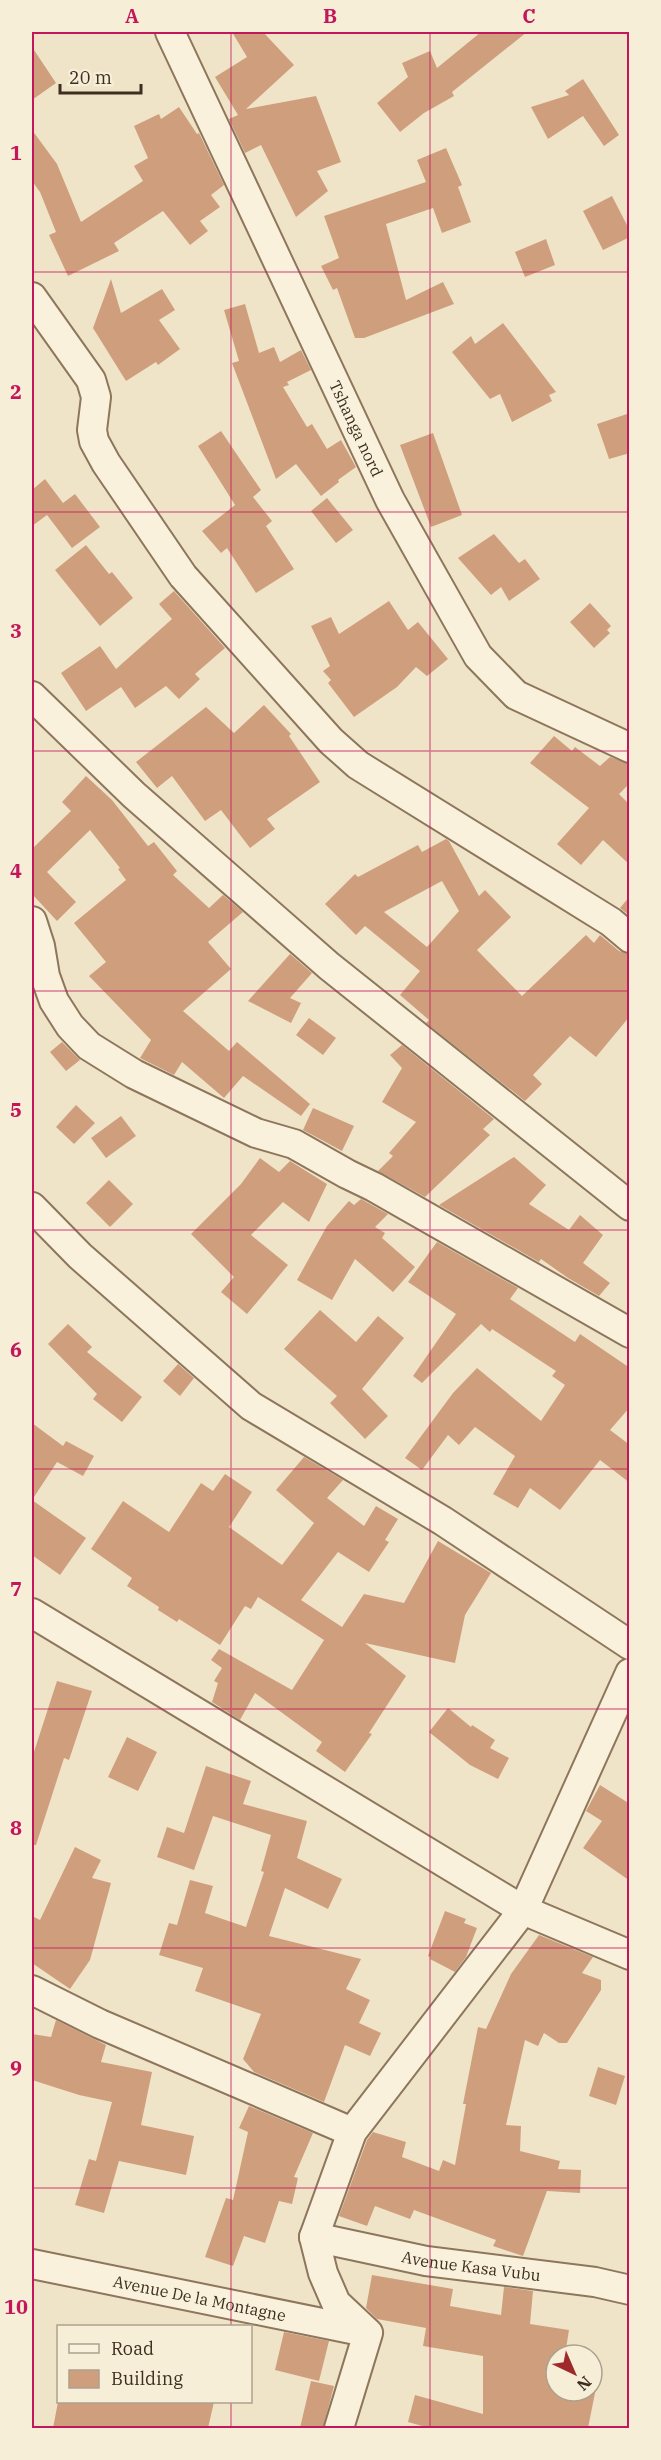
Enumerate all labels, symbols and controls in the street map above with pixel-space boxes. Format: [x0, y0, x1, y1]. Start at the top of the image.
text: A [125, 2, 139, 29]
text: B [323, 2, 337, 29]
text: C [522, 2, 536, 29]
scale bar [60, 57, 141, 95]
text: 20 m [69, 66, 112, 89]
text: 1 [10, 139, 22, 166]
street label: Tshanga nord [325, 377, 388, 480]
text: 2 [10, 378, 22, 405]
text: 3 [10, 617, 22, 644]
text: 4 [10, 857, 22, 884]
text: 5 [10, 1096, 22, 1123]
text: 6 [10, 1336, 22, 1363]
text: 7 [10, 1575, 22, 1602]
text: 8 [10, 1814, 22, 1841]
text: 9 [10, 2054, 22, 2081]
street label: Avenue Kasa Vubu [400, 2246, 542, 2285]
street label: Avenue De la Montagne [111, 2271, 288, 2325]
text: 10 [4, 2293, 28, 2320]
legend [57, 2325, 252, 2403]
text: Road [111, 2337, 154, 2360]
north arrow [544, 2343, 604, 2403]
text: Building [111, 2367, 183, 2390]
text: N [573, 2372, 596, 2395]

